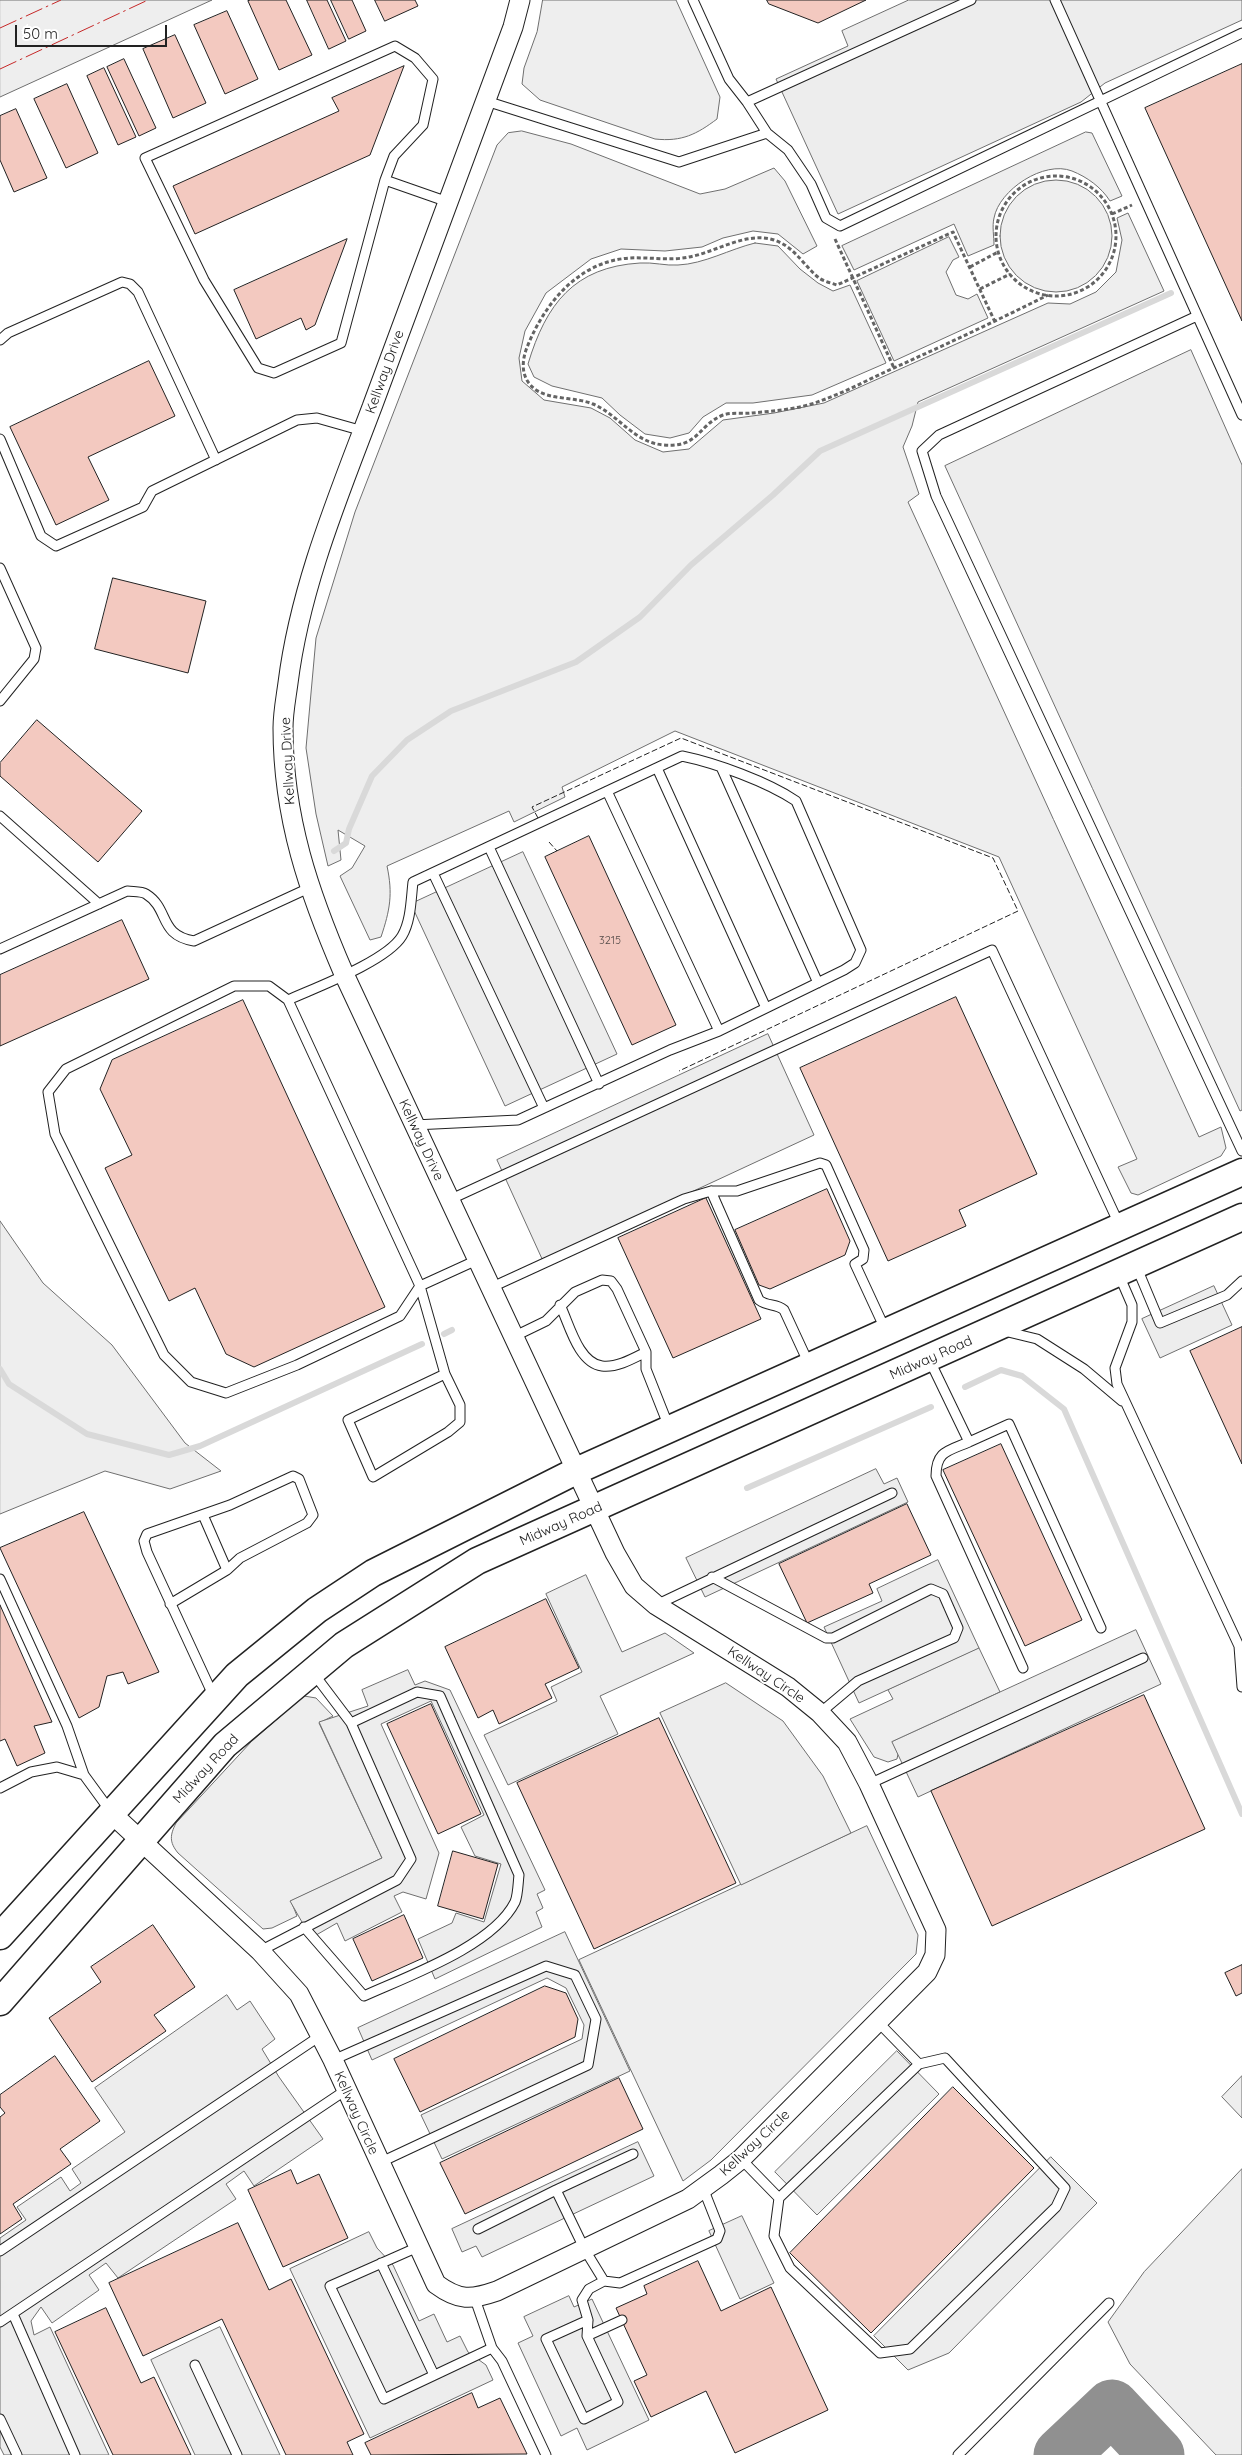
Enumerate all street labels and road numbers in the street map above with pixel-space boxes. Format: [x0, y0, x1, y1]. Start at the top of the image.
street label: Kellway Drive [362, 328, 408, 416]
street label: Kellway Drive [277, 717, 299, 805]
street label: Kellway Drive [395, 1097, 447, 1183]
street label: Midway Road [887, 1332, 975, 1384]
street label: Midway Road [517, 1498, 605, 1550]
street label: Kellway Circle [724, 1643, 808, 1707]
street label: Midway Road [170, 1731, 242, 1807]
street label: Kellway Circle [330, 2069, 382, 2157]
street label: Kellway Circle [717, 2106, 793, 2180]

